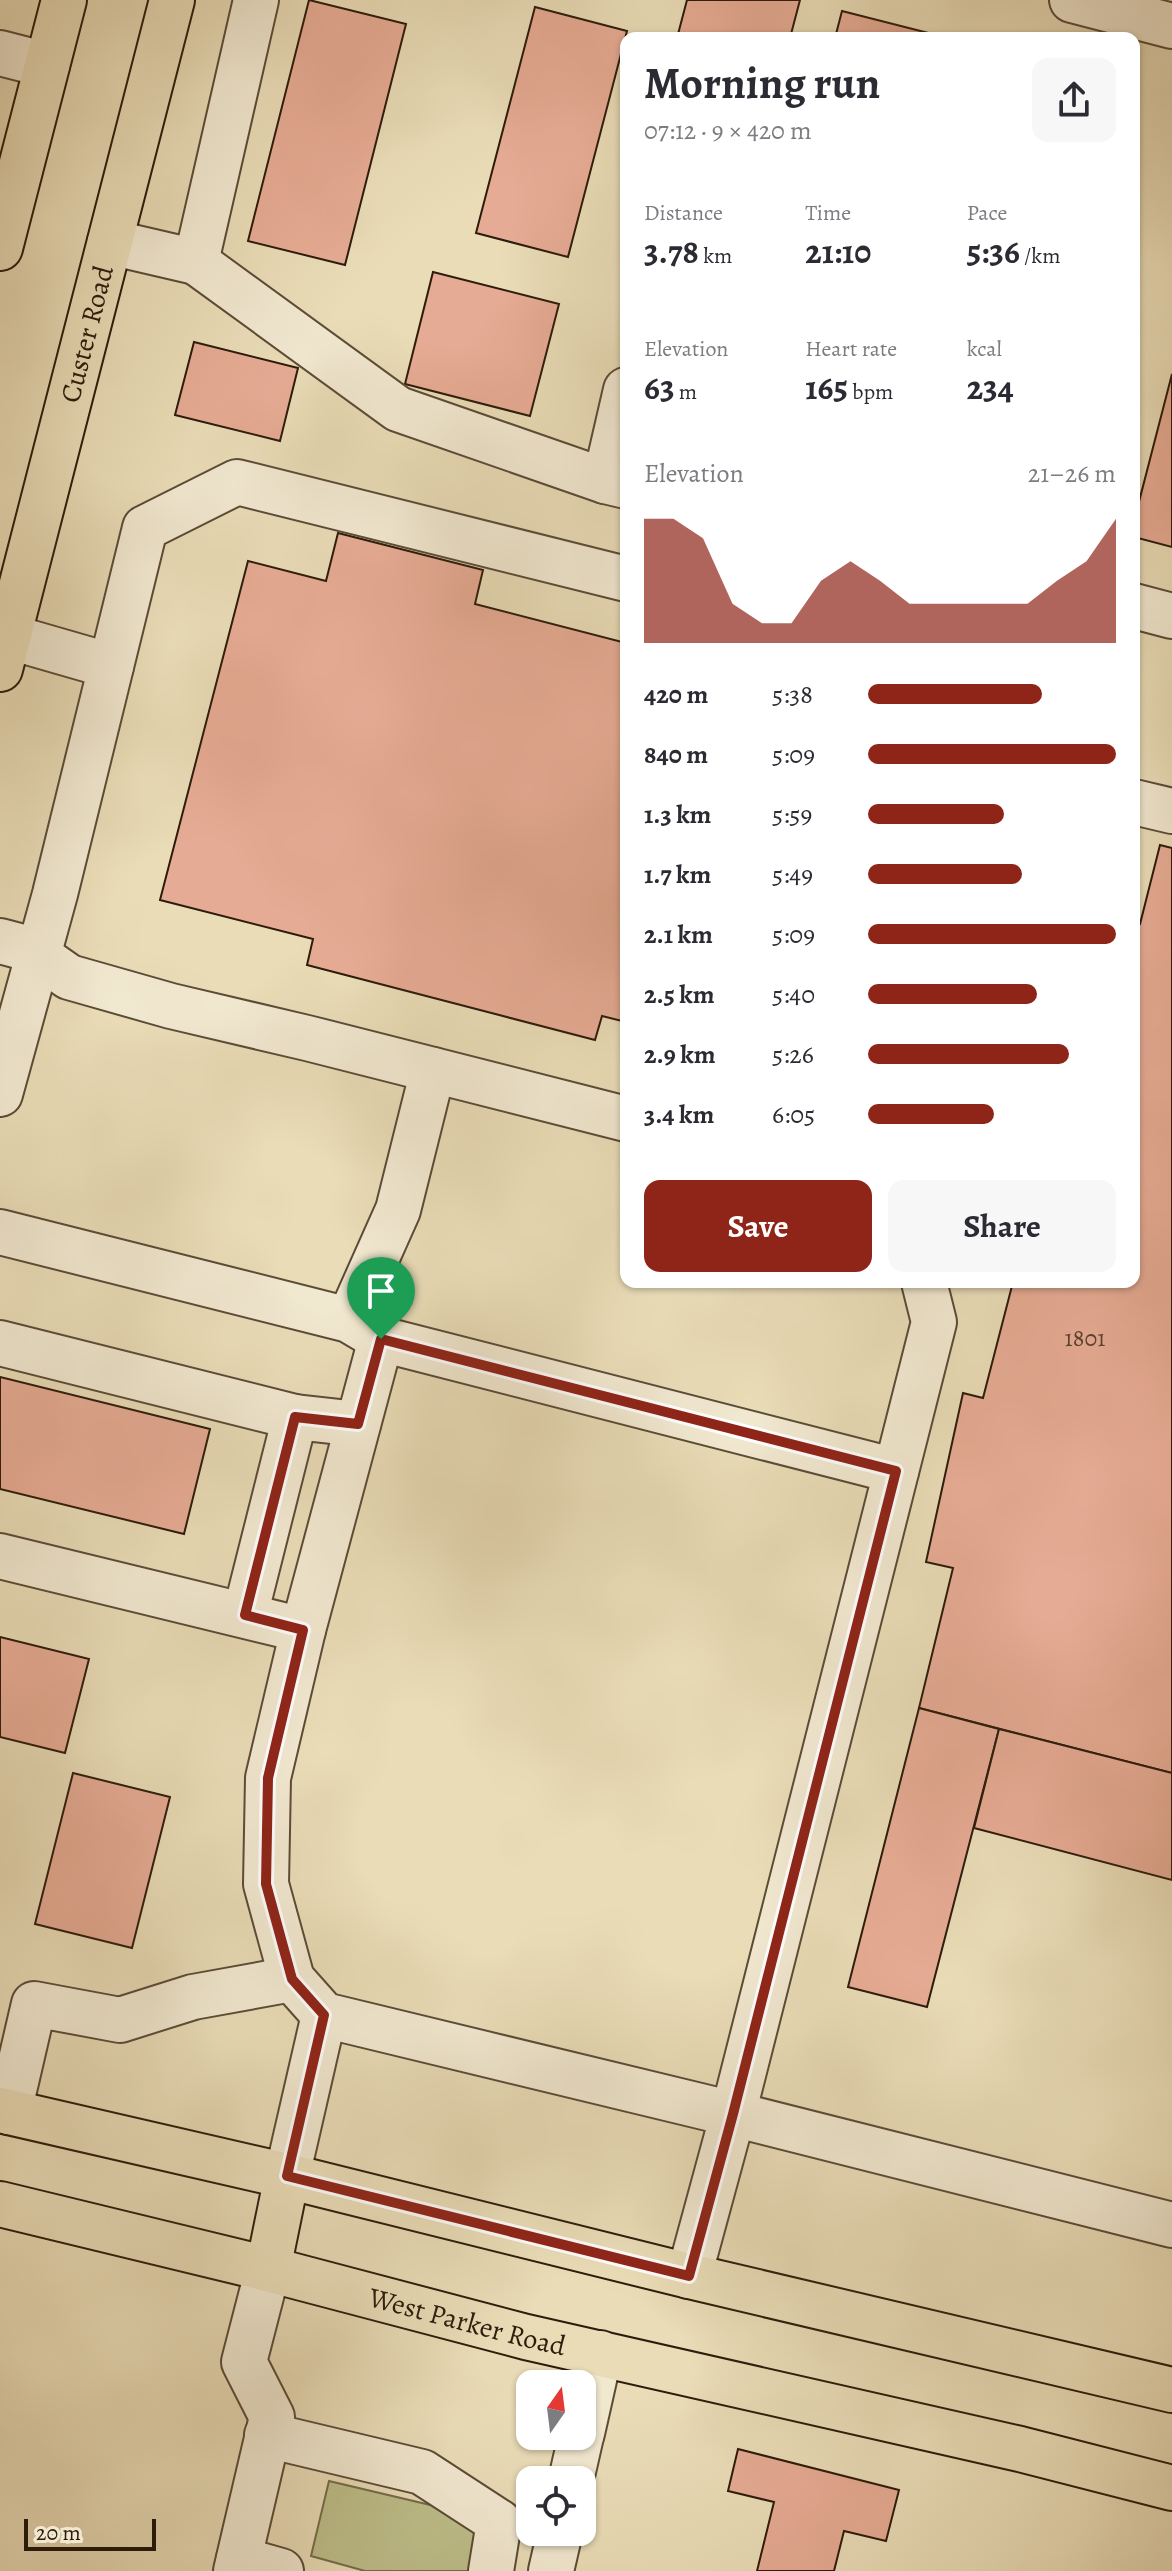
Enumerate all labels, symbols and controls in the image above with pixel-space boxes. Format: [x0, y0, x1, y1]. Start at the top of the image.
text: Morning run [644, 53, 880, 113]
button: share [1032, 58, 1116, 142]
text: 07:12 · 9 × 420 m [644, 113, 812, 148]
text: Distance [644, 198, 723, 228]
text: Time [805, 198, 851, 228]
text: Pace [967, 198, 1007, 228]
text: 3.78 [644, 228, 699, 275]
text: 21:10 [805, 228, 871, 275]
text: 5:36 [967, 228, 1020, 275]
text: km [699, 241, 732, 271]
text: /km [1020, 241, 1061, 271]
street label: Custer Road [51, 261, 123, 407]
text: Elevation [644, 334, 728, 364]
text: Heart rate [805, 334, 897, 364]
text: kcal [967, 334, 1002, 364]
text: 63 [644, 364, 675, 411]
text: 165 [805, 364, 848, 411]
text: 234 [967, 364, 1014, 411]
text: m [675, 377, 697, 407]
text: bpm [848, 377, 893, 407]
text: Elevation [644, 456, 744, 491]
text: 21–26 m [1028, 456, 1116, 491]
text: 420 m [644, 677, 708, 712]
text: 5:38 [772, 677, 813, 712]
text: 840 m [644, 737, 708, 772]
text: 5:09 [772, 737, 815, 772]
text: 1.3 km [644, 797, 711, 832]
text: 5:59 [772, 797, 812, 832]
text: 1.7 km [644, 857, 711, 892]
text: 5:49 [772, 857, 813, 892]
text: 2.1 km [644, 917, 713, 952]
text: 5:09 [772, 917, 815, 952]
text: 2.5 km [644, 977, 715, 1012]
text: 5:40 [772, 977, 815, 1012]
text: 2.9 km [644, 1037, 716, 1072]
text: 5:26 [772, 1037, 814, 1072]
text: 3.4 km [644, 1097, 714, 1132]
text: 6:05 [772, 1097, 815, 1132]
button: Save [644, 1180, 872, 1272]
button: Share [888, 1180, 1116, 1272]
pin [347, 1257, 415, 1339]
icon: arrive [359, 1269, 403, 1313]
house number: 1801 [1065, 1322, 1105, 1354]
street label: West Parker Road [364, 2278, 570, 2366]
north arrow [516, 2370, 596, 2450]
map controls [516, 2370, 596, 2546]
button: locate [516, 2466, 596, 2546]
scale bar [24, 2515, 156, 2551]
text: 20 m [36, 2518, 81, 2548]

